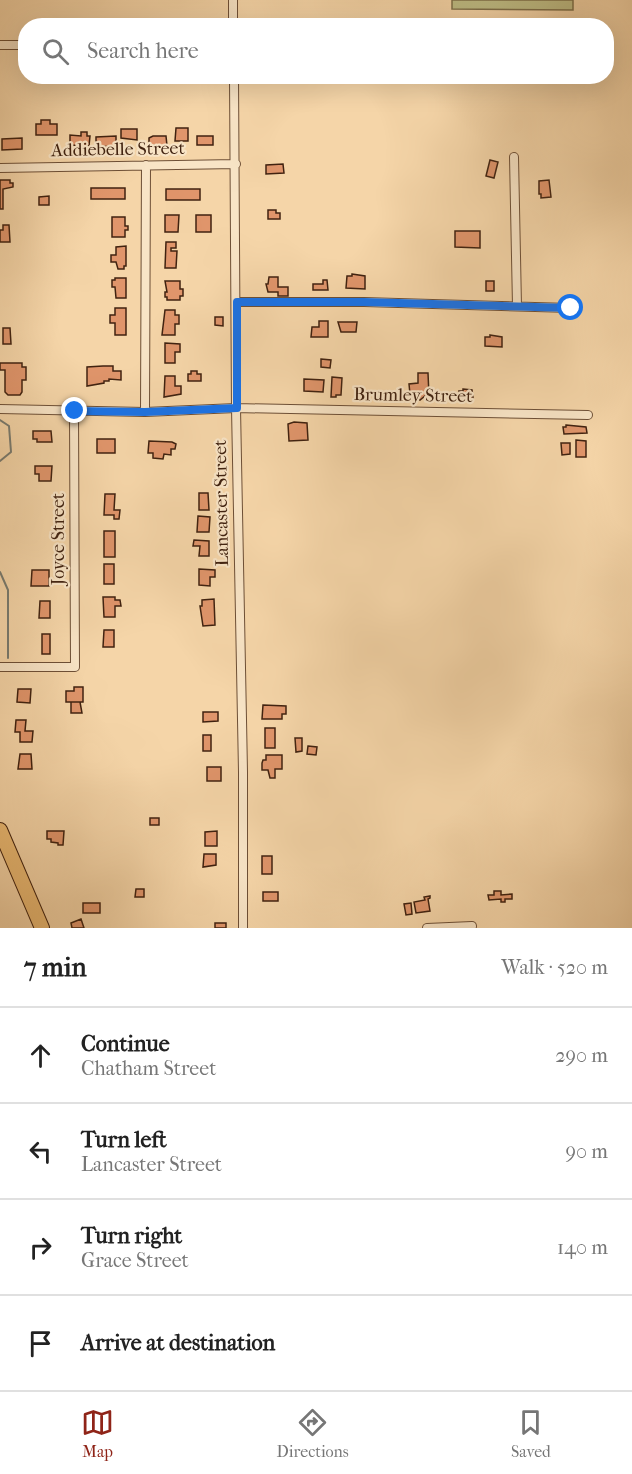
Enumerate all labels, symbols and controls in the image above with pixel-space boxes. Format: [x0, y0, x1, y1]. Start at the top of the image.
search box [18, 18, 614, 84]
icon: search [39, 35, 72, 68]
text: Search here [87, 38, 199, 64]
street label: Addiebelle Street [50, 138, 186, 161]
route start [557, 294, 583, 320]
street label: Brumley Street [353, 384, 473, 407]
route end [61, 397, 87, 423]
street label: Lancaster Street [210, 439, 233, 567]
street label: Joyce Street [48, 492, 69, 587]
text: 7 min [24, 952, 87, 983]
text: Walk · 520 m [501, 956, 608, 979]
text: Continue [81, 1031, 170, 1057]
icon: ahead [24, 1039, 57, 1072]
text: 290 m [555, 1044, 608, 1067]
text: Chatham Street [81, 1057, 216, 1080]
text: Turn left [81, 1127, 167, 1153]
icon: left [24, 1135, 57, 1168]
text: 90 m [566, 1140, 608, 1163]
text: Lancaster Street [81, 1153, 222, 1176]
text: Turn right [81, 1223, 182, 1249]
icon: right [24, 1231, 57, 1264]
text: 140 m [557, 1236, 608, 1259]
text: Grace Street [81, 1249, 189, 1272]
icon: arrive [24, 1327, 57, 1360]
text: Arrive at destination [81, 1330, 275, 1356]
tab: Map [81, 1406, 114, 1461]
tab: Directions [277, 1406, 349, 1461]
tab: Saved [511, 1406, 551, 1461]

